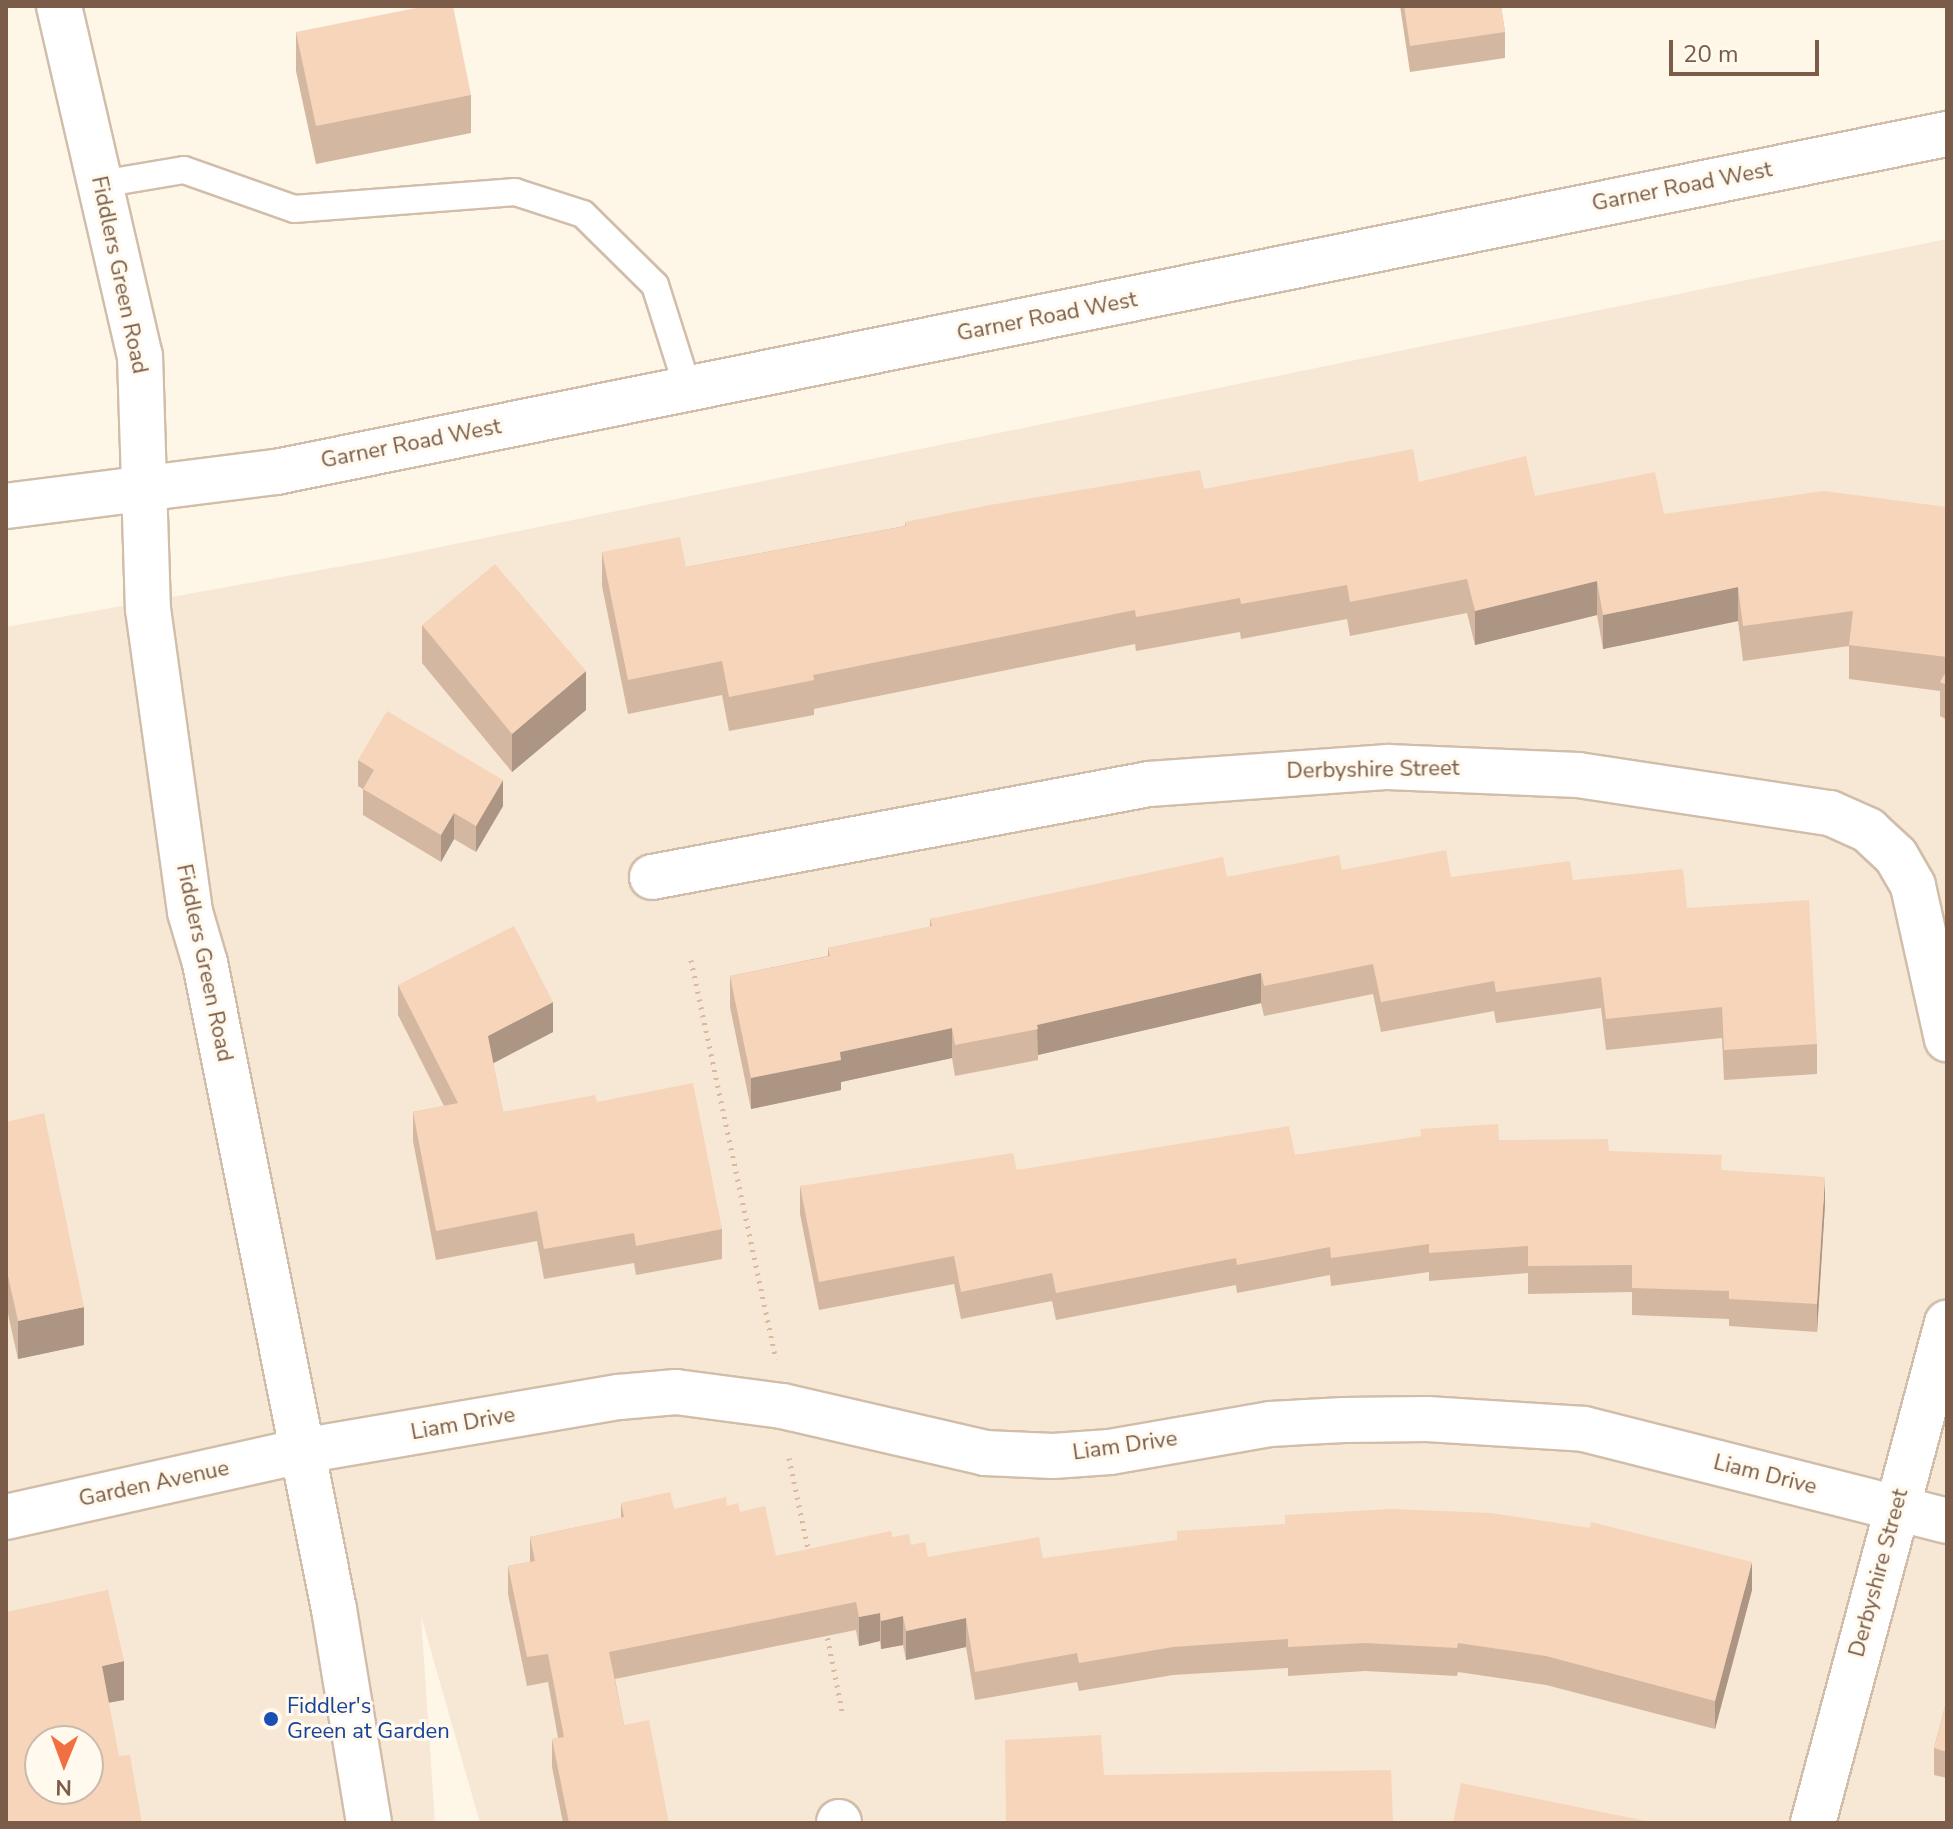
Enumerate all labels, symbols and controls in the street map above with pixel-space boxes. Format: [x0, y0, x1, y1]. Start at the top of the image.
scale bar [1673, 24, 1823, 74]
text: 20 m [1683, 38, 1739, 70]
street label: Garner Road West [1590, 157, 1774, 217]
street label: Fiddlers Green Road [85, 174, 153, 376]
street label: Garner Road West [955, 287, 1139, 347]
street label: Garner Road West [319, 414, 503, 474]
street label: Derbyshire Street [1286, 755, 1460, 785]
street label: Fiddlers Green Road [170, 862, 238, 1064]
street label: Liam Drive [409, 1402, 517, 1446]
street label: Liam Drive [1071, 1426, 1179, 1466]
street label: Liam Drive [1711, 1449, 1819, 1501]
street label: Garden Avenue [76, 1455, 232, 1513]
street label: Derbyshire Street [1844, 1486, 1914, 1660]
place label: Fiddler's Green at Garden [287, 1693, 450, 1744]
marker: Fiddler's Green at Garden [262, 1710, 280, 1728]
north arrow [24, 1725, 104, 1805]
text: N [55, 1772, 72, 1802]

